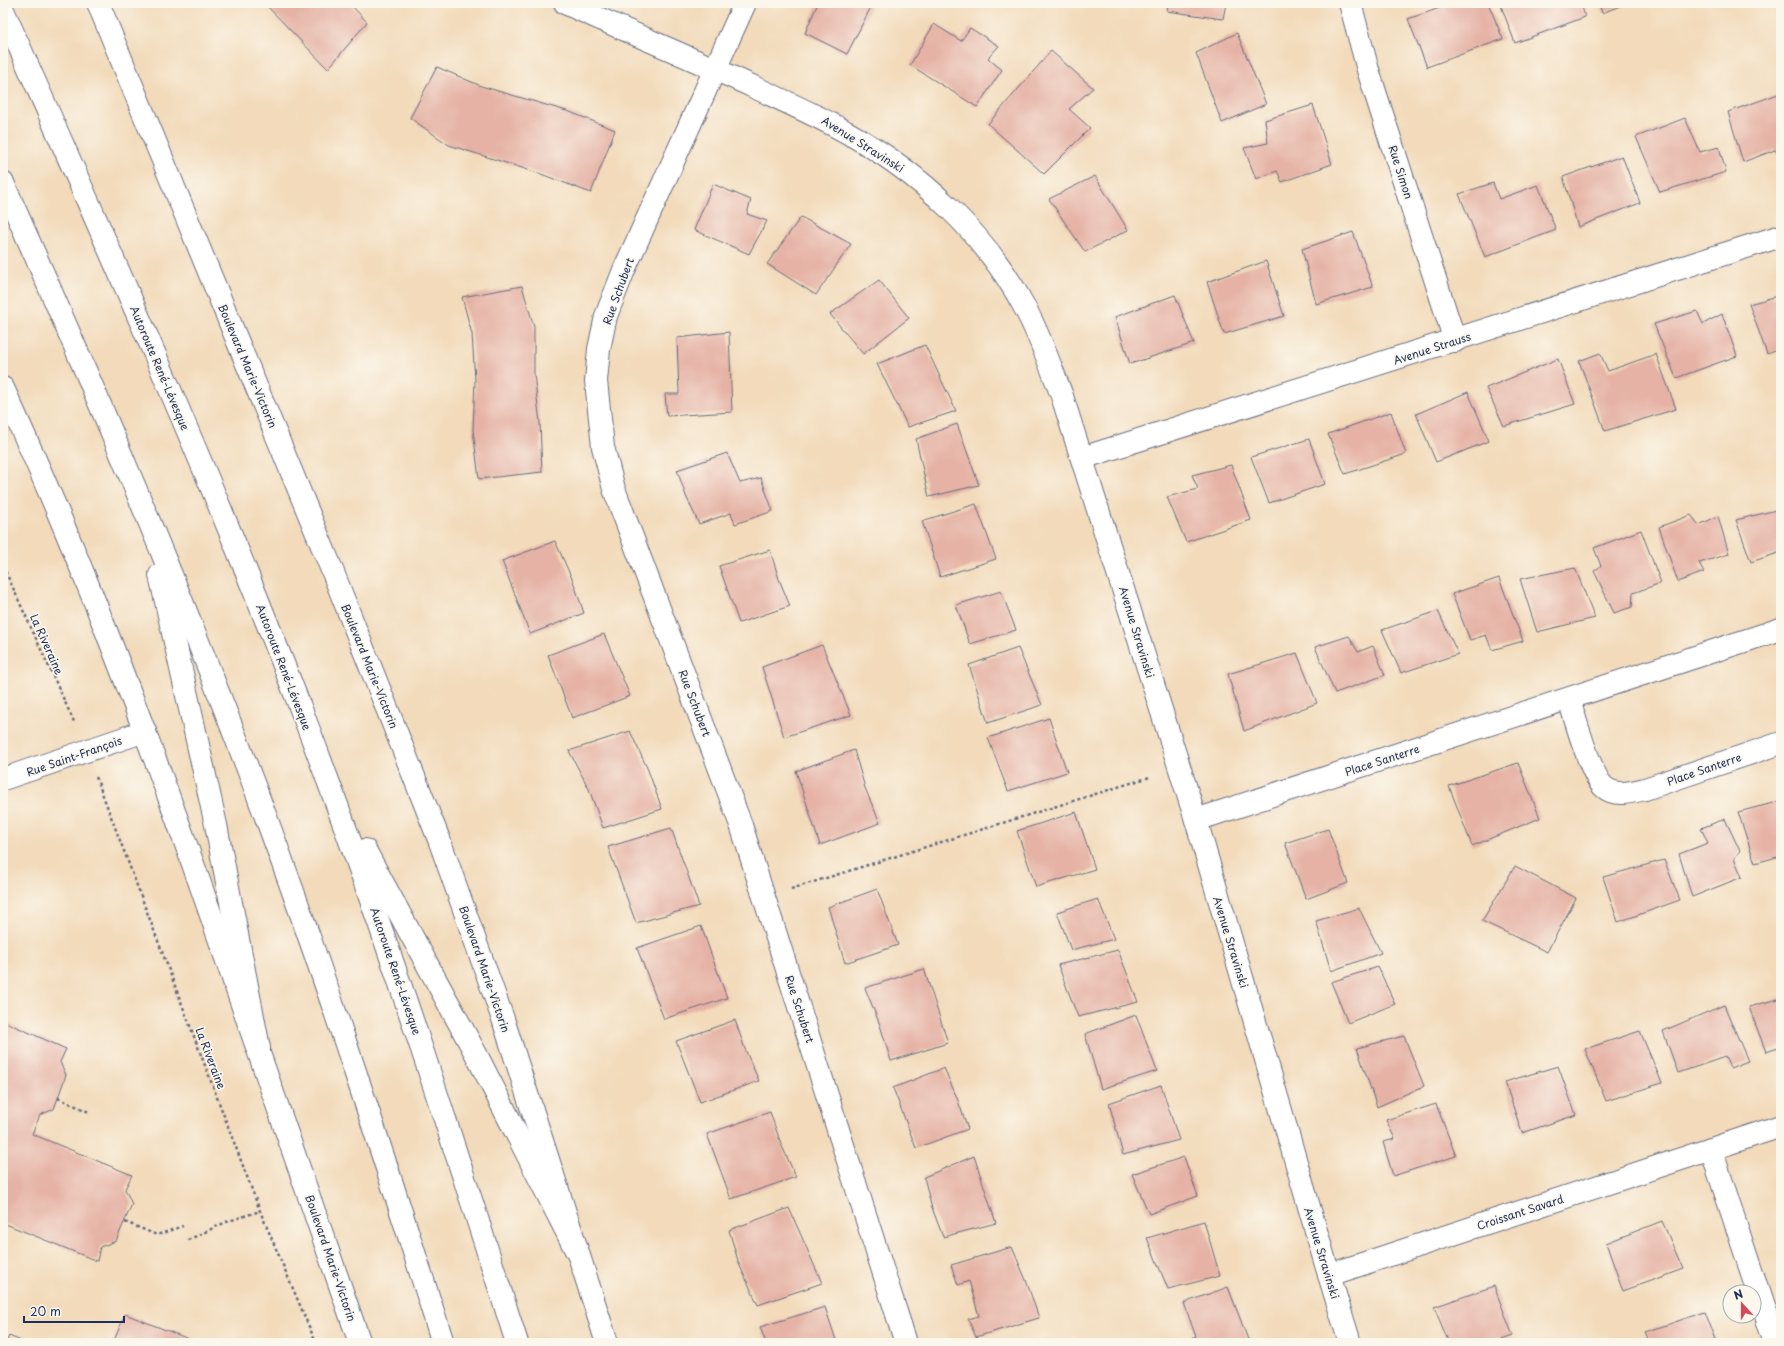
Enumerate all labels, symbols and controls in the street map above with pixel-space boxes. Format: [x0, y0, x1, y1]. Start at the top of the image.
street label: Avenue Stravinski [818, 112, 908, 176]
street label: Rue Simon [1384, 143, 1418, 201]
street label: Rue Schubert [598, 255, 638, 327]
street label: Boulevard Marie-Victorin [214, 301, 282, 431]
street label: Autoroute René-Lévesque [126, 303, 194, 433]
street label: Avenue Strauss [1391, 327, 1473, 369]
street label: Avenue Stravinski [1115, 584, 1159, 680]
street label: Boulevard Marie-Victorin [337, 601, 403, 731]
street label: Autoroute René-Lévesque [252, 602, 316, 732]
street label: La Riveraine [26, 611, 68, 677]
street label: Rue Schubert [674, 667, 716, 739]
street label: Rue Saint-François [24, 732, 124, 780]
street label: Place Santerre [1342, 740, 1422, 780]
street label: Place Santerre [1665, 748, 1744, 790]
street label: Avenue Stravinski [1209, 894, 1253, 990]
street label: Boulevard Marie-Victorin [455, 903, 515, 1035]
street label: Autoroute René-Lévesque [366, 905, 426, 1037]
street label: Rue Schubert [781, 973, 819, 1046]
street label: La Riveraine [191, 1025, 231, 1091]
street label: Croissant Savard [1474, 1190, 1566, 1234]
street label: Boulevard Marie-Victorin [301, 1192, 361, 1324]
street label: Avenue Stravinski [1300, 1205, 1344, 1301]
north arrow [1722, 1284, 1762, 1324]
text: N [1731, 1285, 1746, 1304]
scale bar [24, 1298, 124, 1324]
text: 20 m [30, 1302, 61, 1320]

